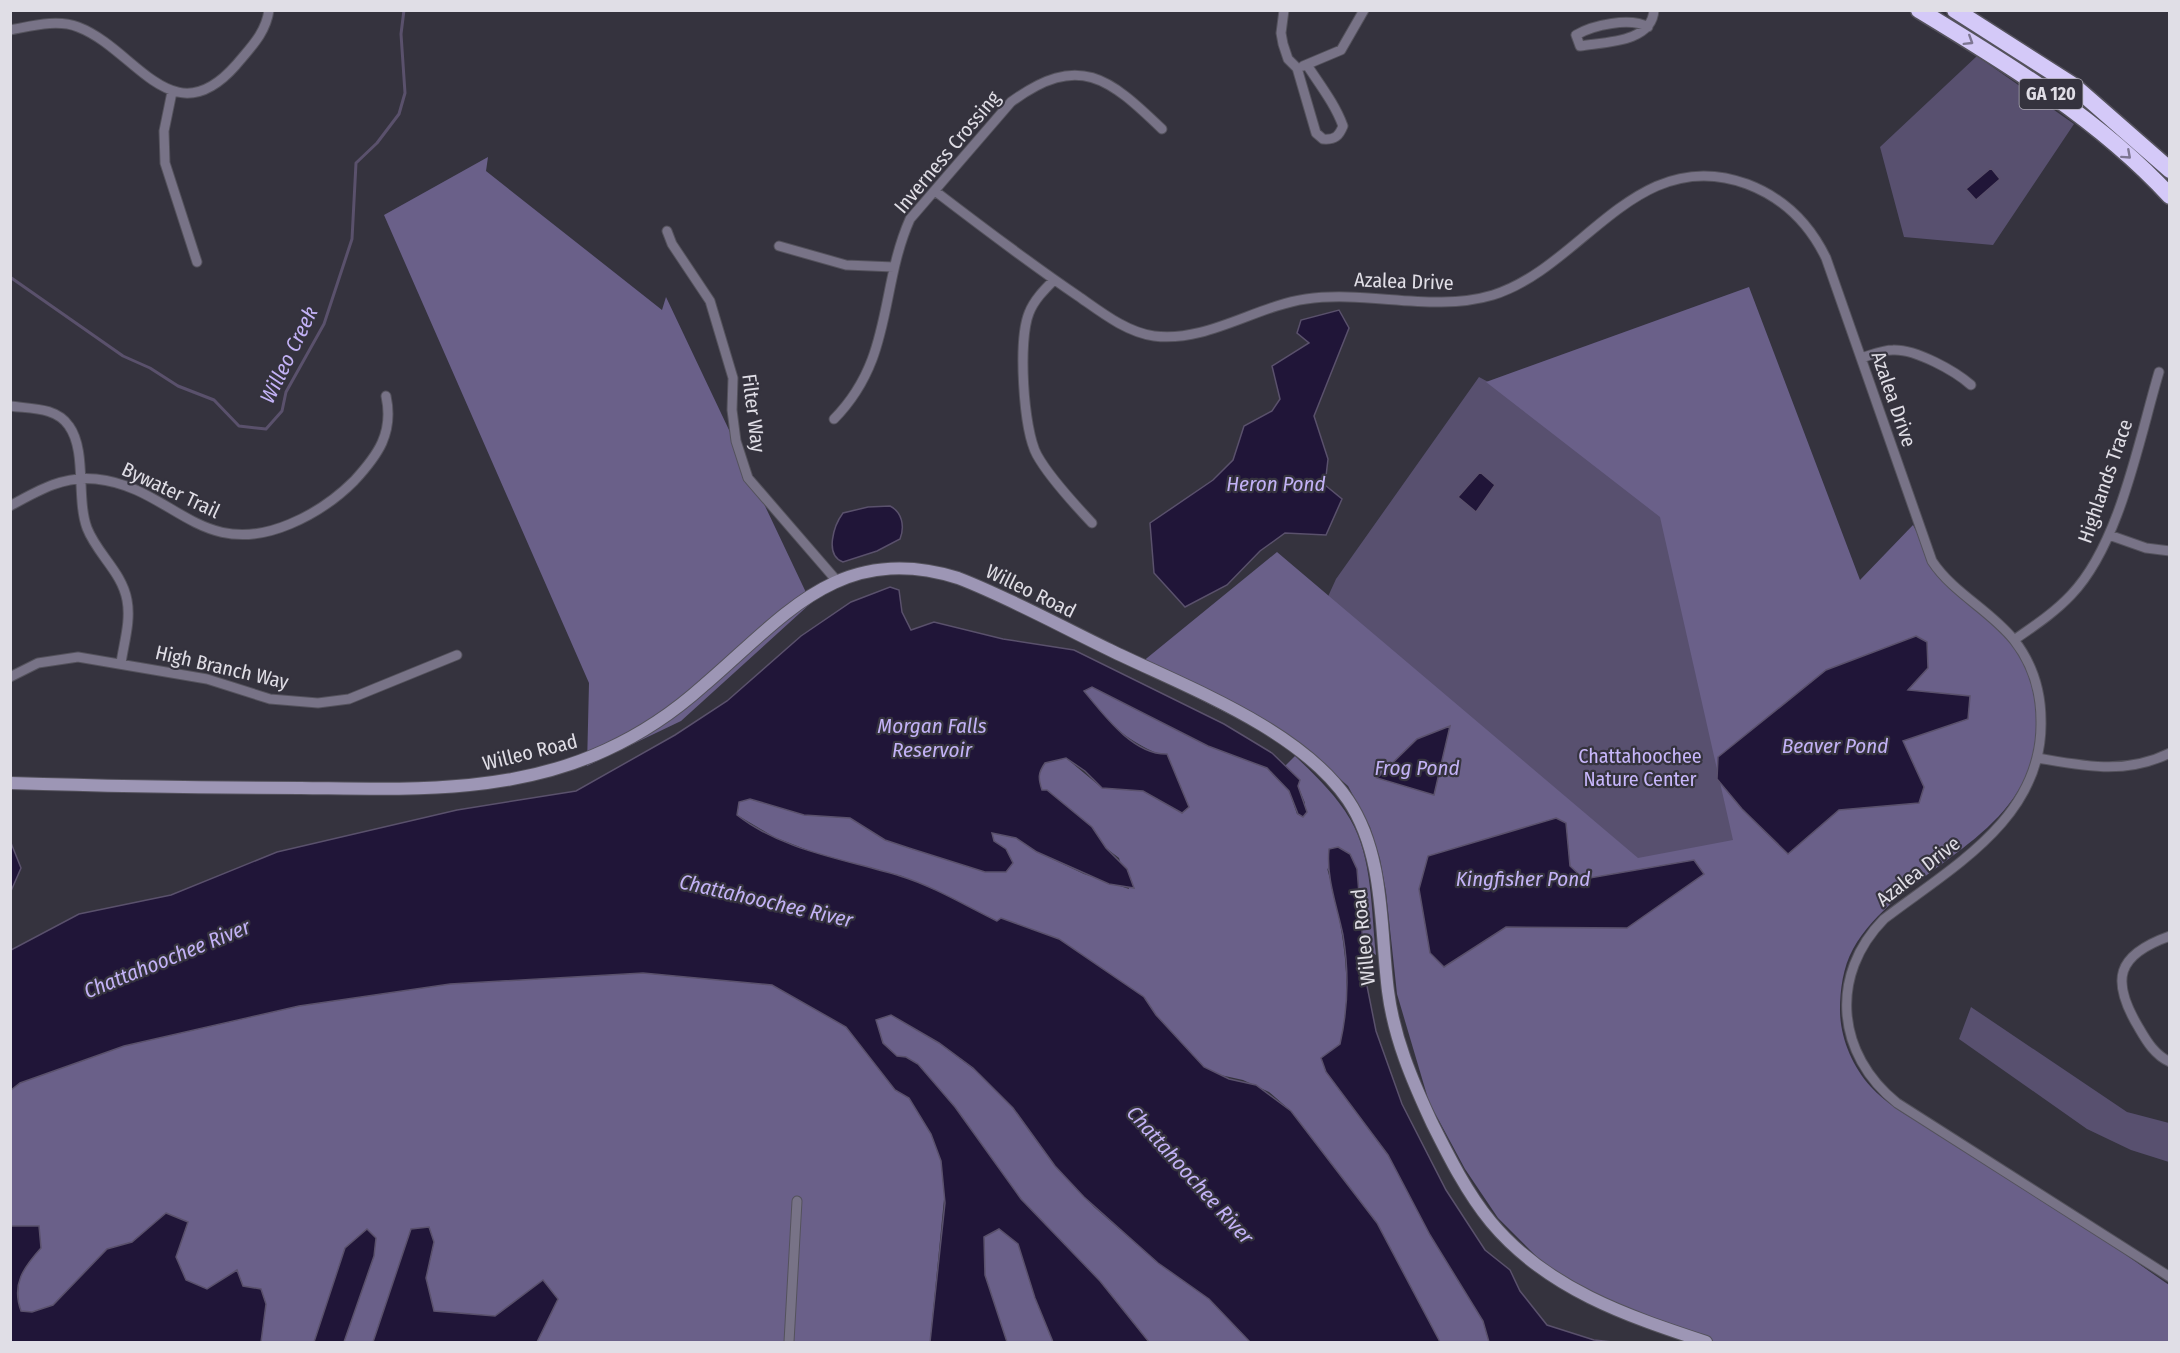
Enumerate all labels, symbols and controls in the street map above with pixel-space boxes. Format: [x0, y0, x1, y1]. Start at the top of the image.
one-way arrow [1963, 33, 1973, 45]
road number: GA 120 [2020, 79, 2082, 109]
street label: Inverness Crossing [889, 86, 1005, 218]
one-way arrow [2120, 148, 2131, 159]
street label: Azalea Drive [1354, 267, 1454, 295]
water label: Willeo Creek [254, 302, 324, 408]
street label: Azalea Drive [1866, 348, 1922, 450]
street label: Filter Way [737, 372, 771, 454]
street label: Highlands Trace [2073, 416, 2137, 546]
street label: Bywater Trail [118, 457, 224, 523]
water label: Heron Pond [1226, 471, 1326, 497]
street label: Willeo Road [982, 559, 1080, 623]
street label: High Branch Way [153, 640, 291, 694]
water label: Morgan Falls Reservoir [877, 713, 987, 763]
street label: Willeo Road [480, 729, 580, 775]
water label: Beaver Pond [1782, 733, 1888, 759]
park label: Chattahoochee Nature Center [1578, 744, 1702, 791]
water label: Frog Pond [1374, 755, 1460, 781]
street label: Azalea Drive [1871, 831, 1965, 911]
water label: Kingfisher Pond [1456, 866, 1590, 892]
water label: Chattahoochee River [677, 868, 856, 934]
street label: Willeo Road [1346, 887, 1380, 987]
water label: Chattahoochee River [80, 913, 255, 1004]
water label: Chattahoochee River [1121, 1100, 1259, 1250]

